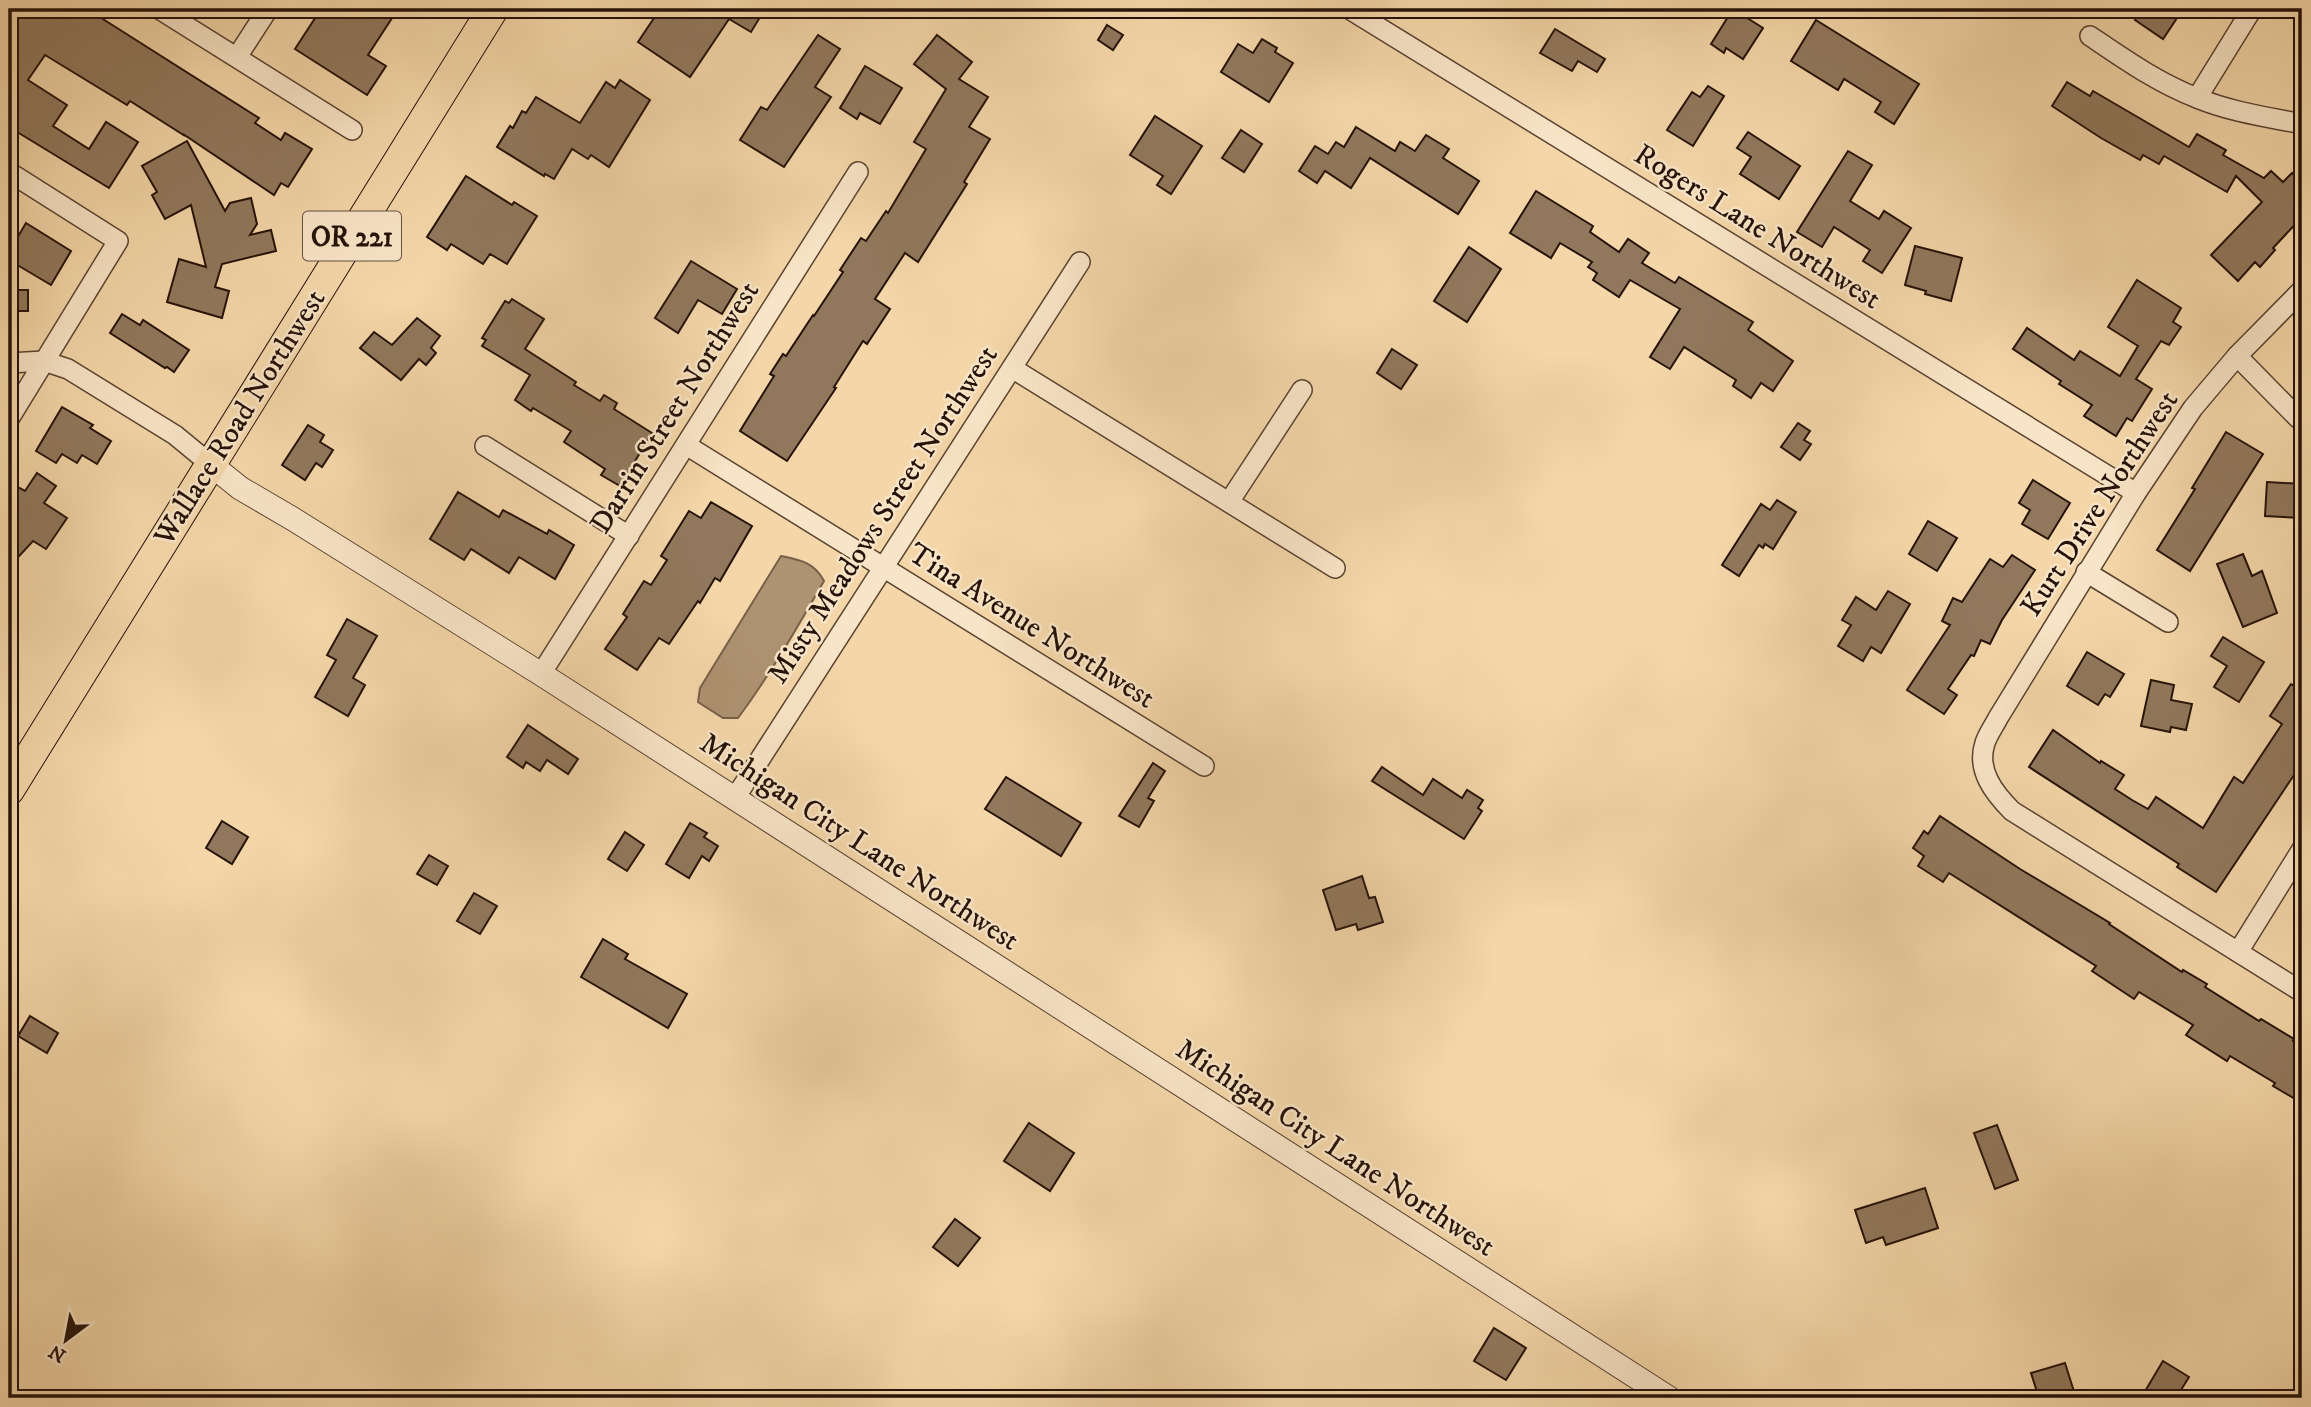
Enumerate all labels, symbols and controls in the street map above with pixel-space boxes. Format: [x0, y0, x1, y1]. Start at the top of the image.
street label: Rogers Lane Northwest [1627, 136, 1887, 318]
road number: OR 221 [303, 212, 401, 260]
street label: Darrin Street Northwest [583, 275, 768, 541]
street label: Wallace Road Northwest [146, 283, 334, 554]
street label: Misty Meadows Street Northwest [760, 339, 1007, 691]
street label: Kurt Drive Northwest [2013, 384, 2187, 624]
street label: Tina Avenue Northwest [901, 535, 1161, 717]
street label: Michigan City Lane Northwest [692, 725, 1026, 959]
street label: Michigan City Lane Northwest [1168, 1031, 1502, 1265]
north arrow [32, 1306, 102, 1376]
text: N [45, 1339, 70, 1367]

